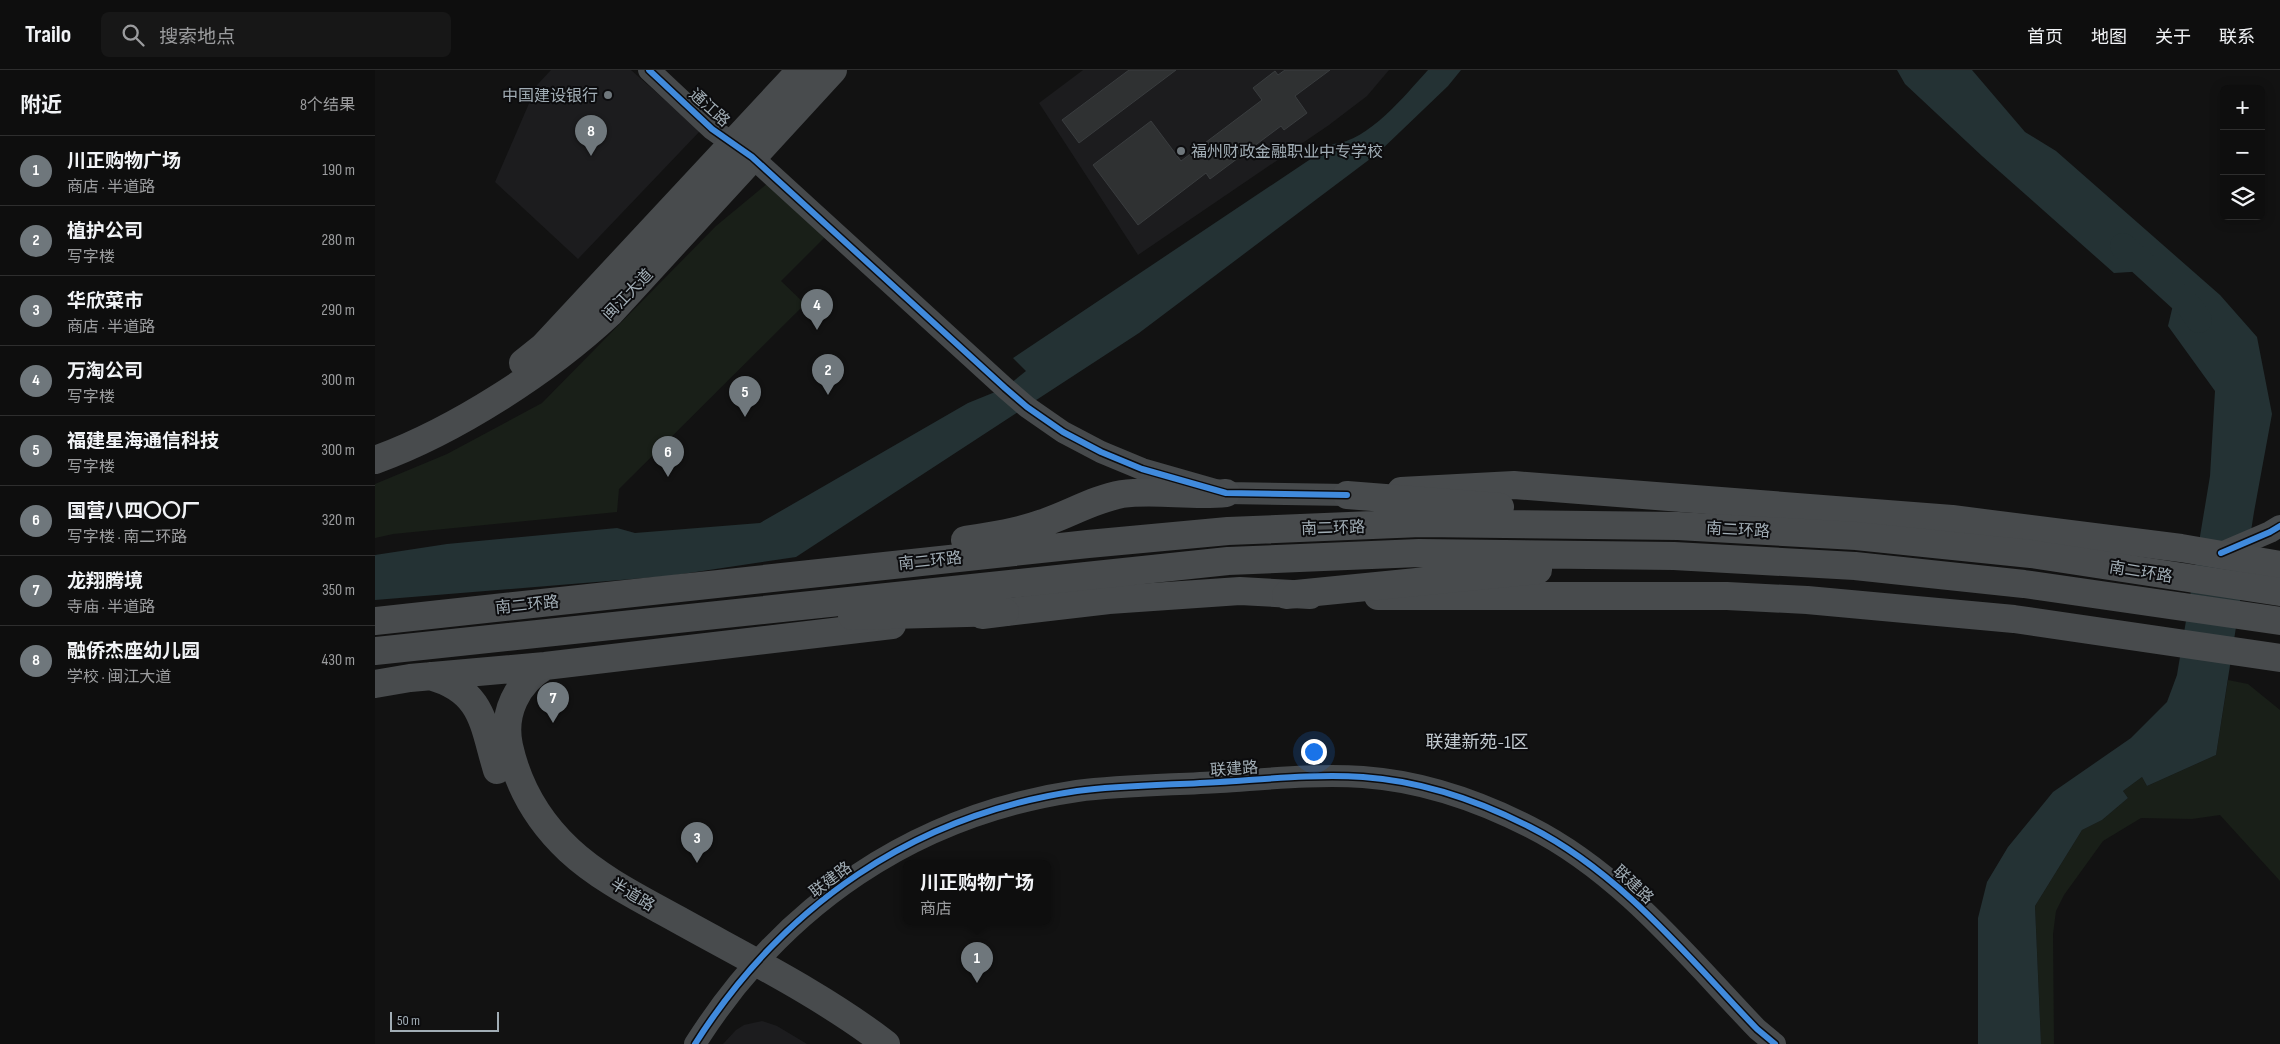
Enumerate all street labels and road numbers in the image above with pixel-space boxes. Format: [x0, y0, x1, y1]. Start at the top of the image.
street label: 通江路 [685, 85, 733, 131]
street label: 闽江大道 [599, 265, 657, 325]
street label: 南二环路 [1301, 518, 1365, 539]
street label: 南二环路 [1705, 519, 1770, 542]
street label: 南二环路 [897, 549, 963, 574]
street label: 南二环路 [2108, 558, 2174, 587]
street label: 南二环路 [494, 593, 560, 618]
street label: 联建路 [1209, 758, 1259, 781]
street label: 联建路 [806, 858, 856, 902]
street label: 联建路 [1609, 862, 1657, 908]
street label: 半道路 [607, 875, 658, 916]

